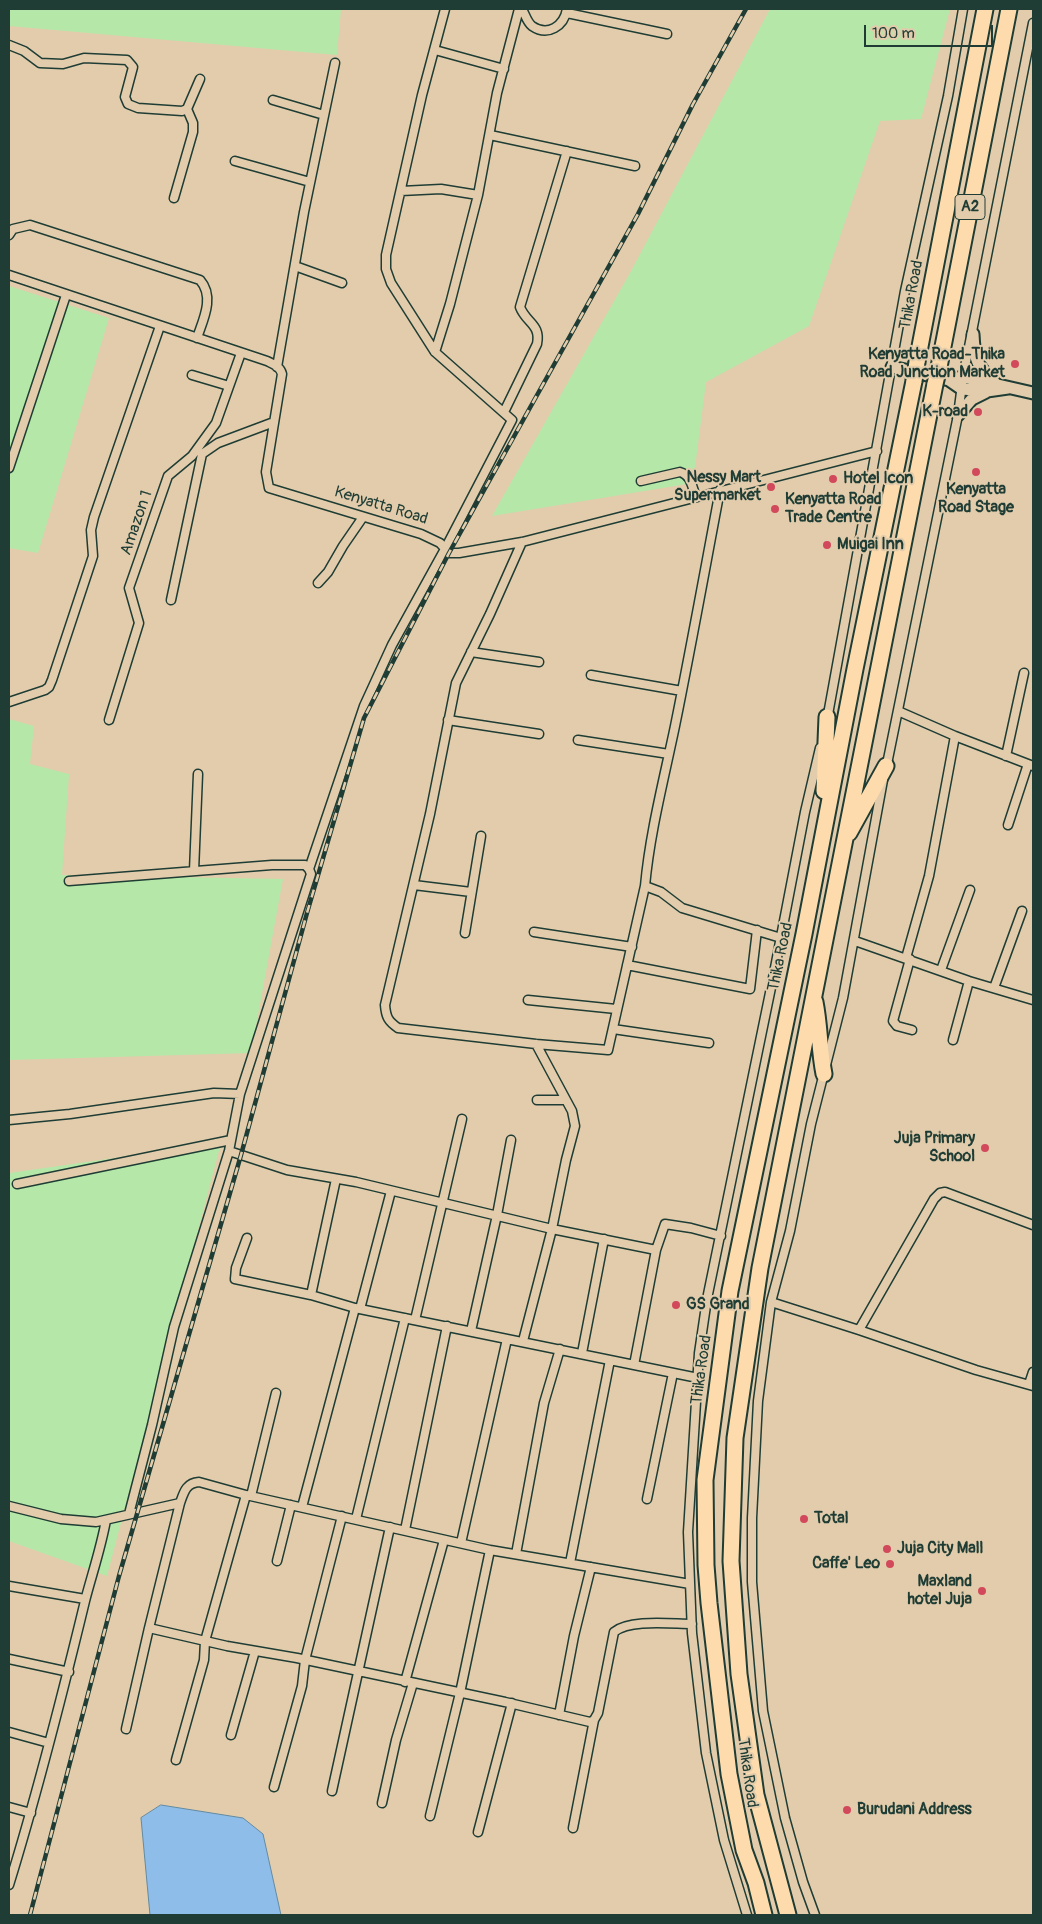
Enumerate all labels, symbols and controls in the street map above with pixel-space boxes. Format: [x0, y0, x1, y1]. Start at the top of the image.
scale bar [867, 15, 996, 47]
text: 100 m [872, 24, 915, 43]
road number: A2 [955, 194, 985, 220]
street label: Thika Road [896, 259, 928, 331]
place label: Kenyatta Road-Thika Road Junction Market [860, 345, 1005, 383]
marker: Kenyatta Road-Thika Road Junction Market [1009, 358, 1021, 370]
place label: K-road [922, 402, 968, 422]
marker: K-road [972, 406, 984, 418]
marker: Kenyatta Road Stage [970, 466, 982, 478]
place label: Nessy Mart Supermarket [674, 468, 761, 506]
place label: Hotel Icon [843, 469, 913, 489]
marker: Hotel Icon [827, 473, 839, 485]
place label: Kenyatta Road Stage [938, 480, 1014, 518]
marker: Nessy Mart Supermarket [765, 481, 777, 493]
street label: Kenyatta Road [332, 483, 430, 529]
street label: Amazon 1 [117, 488, 157, 558]
place label: Kenyatta Road Trade Centre [785, 490, 882, 528]
marker: Kenyatta Road Trade Centre [769, 503, 781, 515]
place label: Muigai Inn [837, 535, 904, 555]
marker: Muigai Inn [821, 539, 833, 551]
street label: Thika Road [764, 921, 798, 993]
place label: Juja Primary School [894, 1129, 975, 1167]
marker: Juja Primary School [979, 1142, 991, 1154]
place label: GS Grand [686, 1295, 750, 1315]
marker: GS Grand [670, 1299, 682, 1311]
street label: Thika Road [688, 1334, 716, 1406]
place label: Total [814, 1509, 848, 1529]
marker: Total [798, 1513, 810, 1525]
place label: Juja City Mall [897, 1539, 983, 1559]
marker: Juja City Mall [881, 1543, 893, 1555]
place label: Caffe' Leo [812, 1554, 880, 1574]
marker: Caffe' Leo [884, 1558, 896, 1570]
place label: Maxland hotel Juja [907, 1572, 972, 1610]
marker: Maxland hotel Juja [976, 1585, 988, 1597]
street label: Thika Road [733, 1737, 761, 1809]
place label: Burudani Address [857, 1800, 972, 1820]
marker: Burudani Address [841, 1804, 853, 1816]

